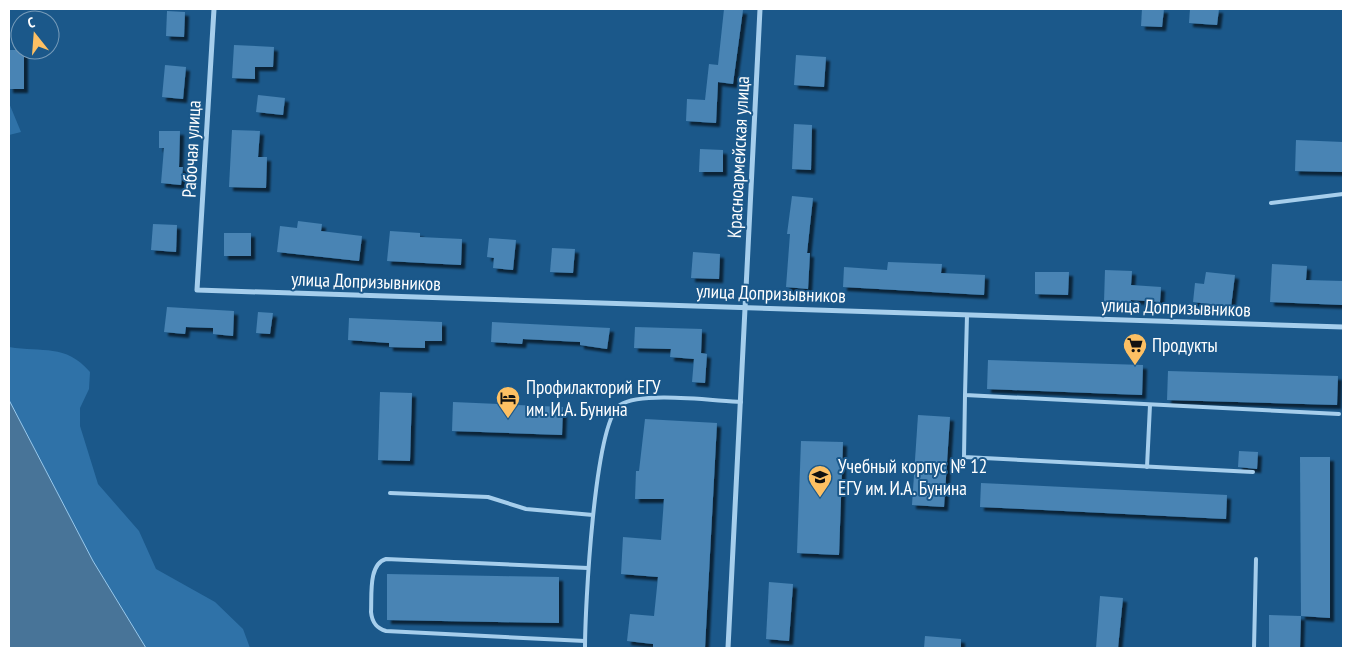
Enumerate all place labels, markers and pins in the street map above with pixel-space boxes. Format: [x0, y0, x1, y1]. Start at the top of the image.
supermarket icon: Продукты [1122, 332, 1148, 366]
place label: Продукты [1152, 333, 1218, 357]
place label: Профилакторий ЕГУ им. И.А. Бунина [526, 375, 661, 421]
hotel icon: Профилакторий ЕГУ им. И.А. Бунина [495, 385, 521, 419]
place label: Учебный корпус № 12 ЕГУ им. И.А. Бунина [838, 454, 987, 500]
school or university icon: Учебный корпус № 12 ЕГУ им. И.А. Бунина [807, 464, 833, 498]

